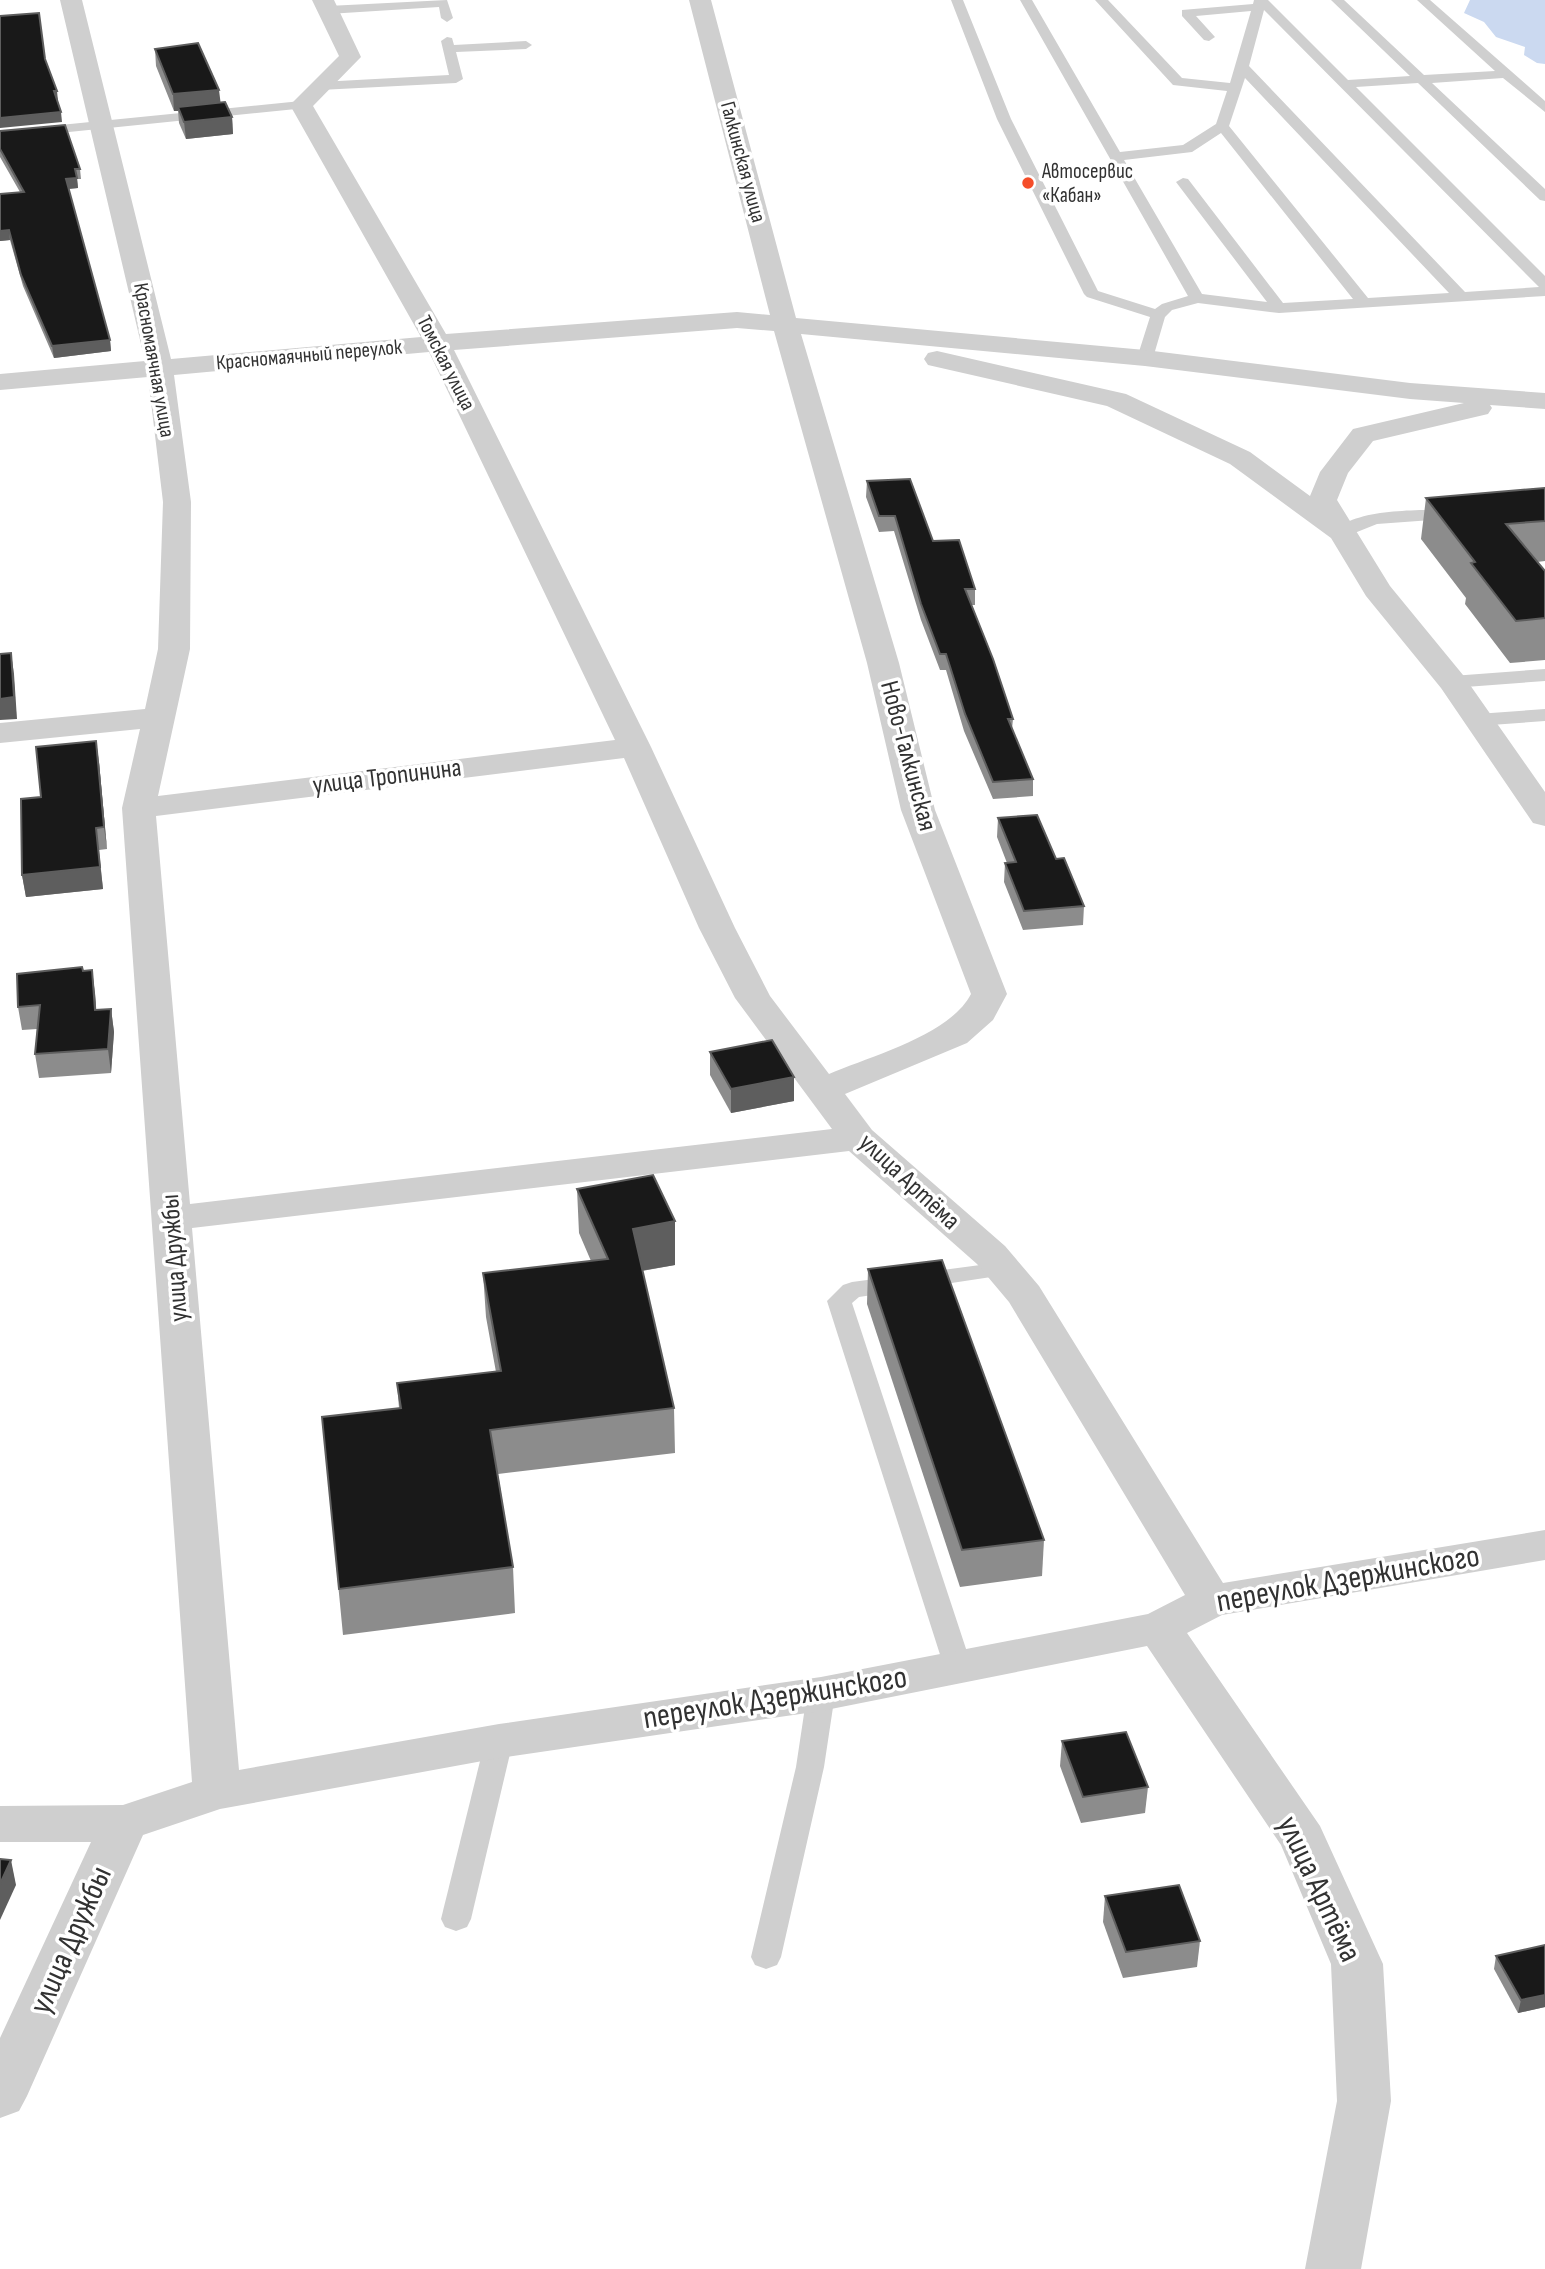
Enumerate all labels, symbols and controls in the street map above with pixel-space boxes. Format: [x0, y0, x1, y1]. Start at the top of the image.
street label: Галкинская улица [715, 99, 771, 225]
place label: Автосервис «Кабан» [1041, 159, 1133, 208]
marker: Автосервис «Кабан» [1020, 175, 1036, 191]
street label: Красномаячная улица [128, 281, 180, 439]
street label: Томская улица [411, 311, 481, 415]
street label: Красномаячный переулок [215, 334, 403, 376]
street label: Ново-Галкинская [873, 678, 943, 834]
street label: улица Тропинина [311, 752, 463, 802]
street label: улица Артёма [852, 1127, 966, 1237]
street label: улица Дружбы [155, 1193, 195, 1323]
street label: переулок Дзержинского [1213, 1537, 1483, 1621]
street label: переулок Дзержинского [640, 1658, 910, 1738]
street label: улица Артёма [1268, 1810, 1370, 1968]
street label: улица Дружбы [21, 1860, 121, 2020]

